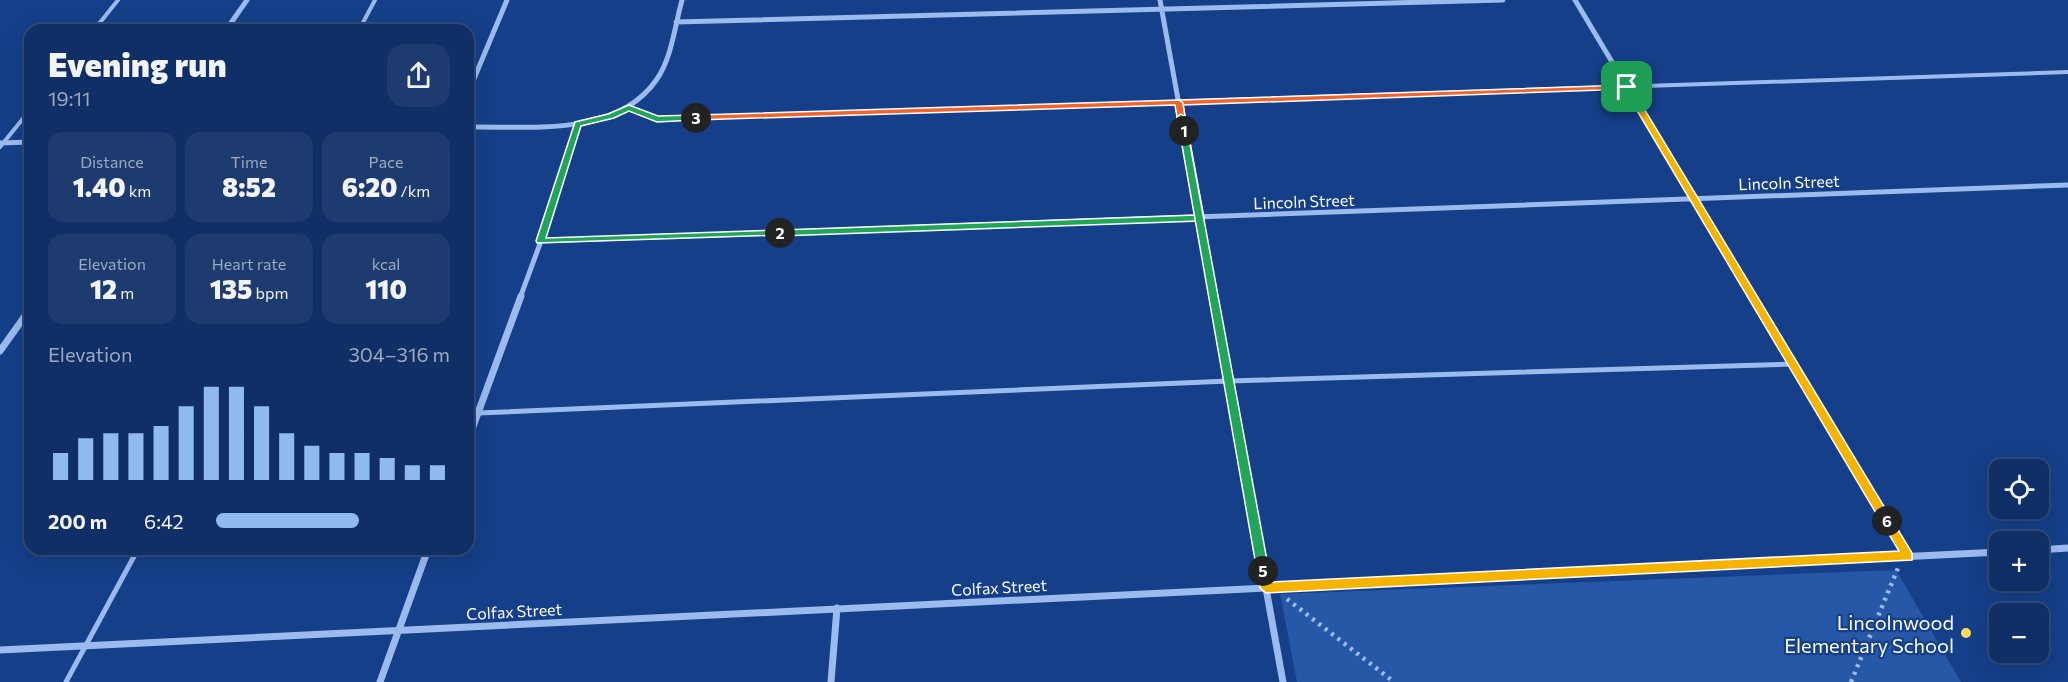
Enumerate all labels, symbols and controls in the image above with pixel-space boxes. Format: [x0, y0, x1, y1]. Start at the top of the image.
text: Evening run [48, 43, 227, 84]
button: share [387, 44, 450, 107]
pin [1601, 61, 1652, 112]
icon: arrive [1610, 70, 1643, 103]
text: 19:11 [48, 86, 91, 110]
pin: 3 [681, 103, 711, 133]
text: 3 [691, 108, 701, 127]
pin: 1 [1169, 116, 1199, 146]
text: 1 [1180, 121, 1188, 140]
text: Distance [80, 152, 144, 171]
text: Time [231, 152, 267, 171]
text: Pace [369, 152, 403, 171]
text: 1.40 [73, 171, 126, 202]
text: 8:52 [222, 171, 276, 202]
text: 6:20 [342, 171, 397, 202]
street label: Lincoln Street [1738, 171, 1840, 193]
text: km [126, 181, 151, 200]
text: /km [397, 181, 430, 200]
street label: Lincoln Street [1253, 190, 1355, 212]
pin: 2 [765, 218, 795, 248]
text: 2 [775, 223, 785, 242]
text: Elevation [78, 254, 146, 273]
text: Heart rate [212, 254, 286, 273]
text: kcal [372, 254, 400, 273]
text: 12 [90, 273, 117, 304]
text: 135 [210, 273, 252, 304]
text: 110 [365, 273, 407, 304]
text: m [117, 283, 134, 302]
text: bpm [252, 283, 288, 302]
text: Elevation [48, 342, 133, 366]
text: 304–316 m [348, 342, 450, 366]
map controls [1989, 459, 2049, 663]
button: locate [1989, 459, 2049, 519]
pin: 6 [1872, 506, 1902, 536]
text: 200 m [48, 509, 107, 533]
text: 6:42 [144, 509, 184, 533]
text: 6 [1882, 511, 1892, 530]
button: + [1989, 531, 2049, 591]
pin: 5 [1248, 556, 1278, 586]
text: 5 [1258, 561, 1268, 580]
street label: Colfax Street [951, 575, 1048, 599]
street label: Colfax Street [466, 599, 563, 623]
button: − [1989, 603, 2049, 663]
place label: Lincolnwood Elementary School [1784, 610, 1954, 657]
marker: Lincolnwood Elementary School [1959, 626, 1973, 640]

